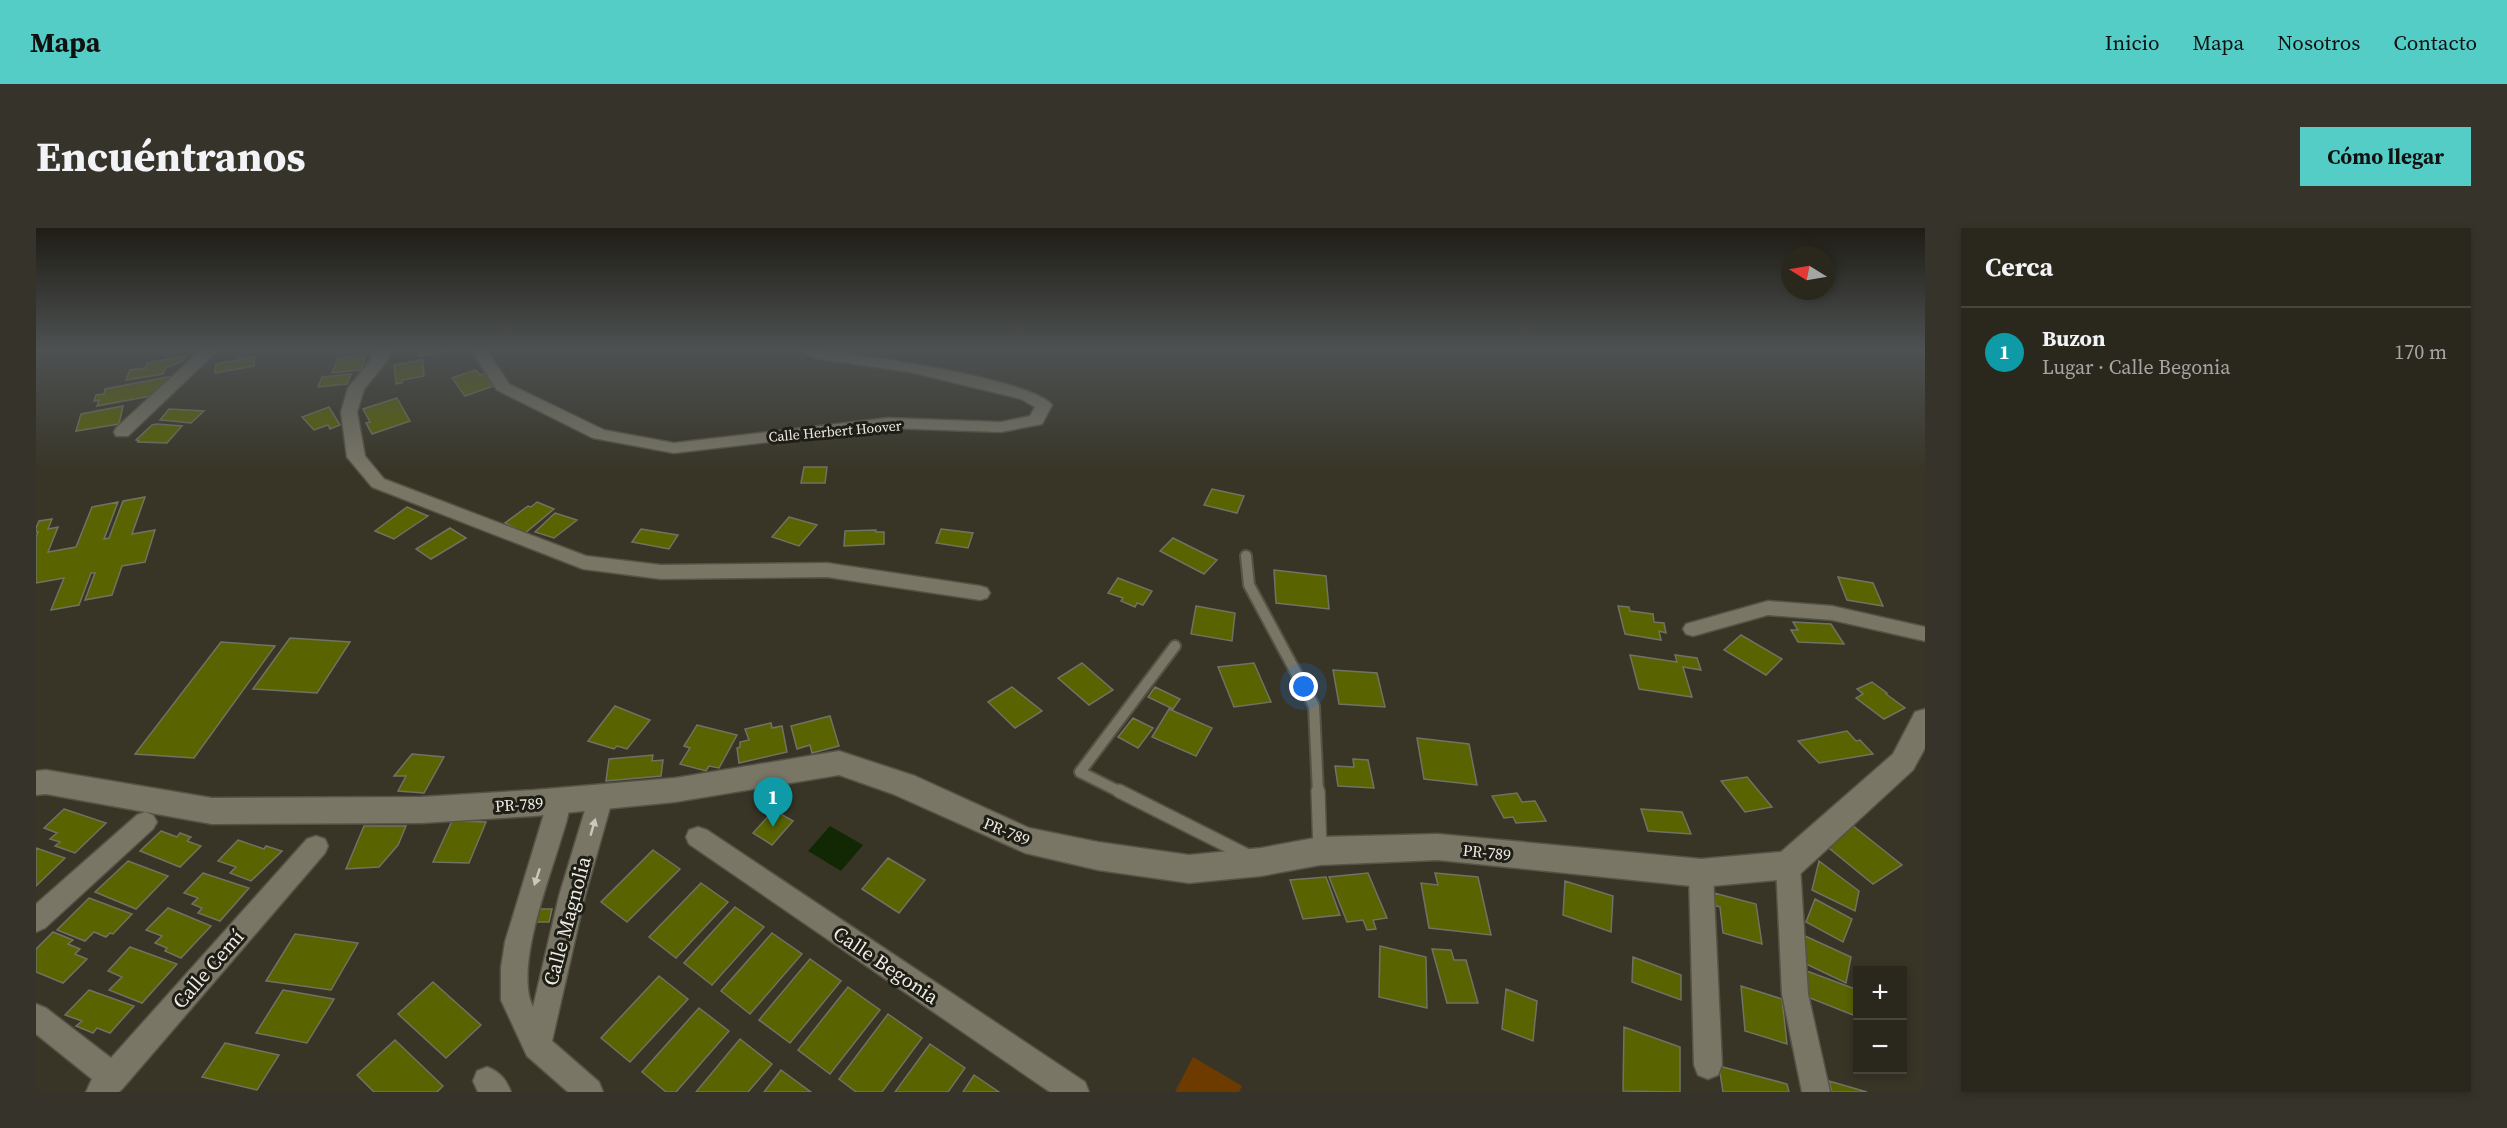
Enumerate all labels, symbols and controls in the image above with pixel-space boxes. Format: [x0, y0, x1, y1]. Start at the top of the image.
text: Mapa [30, 23, 101, 61]
text: Inicio [2105, 28, 2159, 57]
text: Mapa [2192, 28, 2244, 57]
text: Nosotros [2277, 28, 2360, 57]
text: Contacto [2393, 28, 2477, 57]
text: Encuéntranos [36, 127, 306, 185]
button: Cómo llegar [2300, 127, 2471, 186]
north arrow [1781, 246, 1835, 300]
text: Cerca [1985, 249, 2053, 285]
text: Buzon [2042, 323, 2106, 353]
text: 1 [1999, 338, 2010, 366]
text: 170 m [2394, 338, 2447, 366]
text: Lugar · Calle Begonia [2042, 353, 2231, 381]
street label: Calle Herbert Hoover [768, 415, 902, 447]
your location [1289, 672, 1318, 701]
pin: 1 [754, 778, 792, 827]
street label: PR-789 [494, 791, 544, 817]
street label: PR-789 [980, 812, 1034, 850]
one-way arrow [588, 818, 598, 836]
street label: PR-789 [1462, 839, 1512, 865]
street label: Calle Magnolia [536, 853, 598, 989]
one-way arrow [531, 868, 541, 886]
street label: Calle Begonia [828, 919, 945, 1011]
street label: Calle Cemí [166, 923, 250, 1015]
map controls [1853, 966, 1907, 1074]
button: + [1853, 966, 1907, 1020]
button: − [1853, 1020, 1907, 1074]

